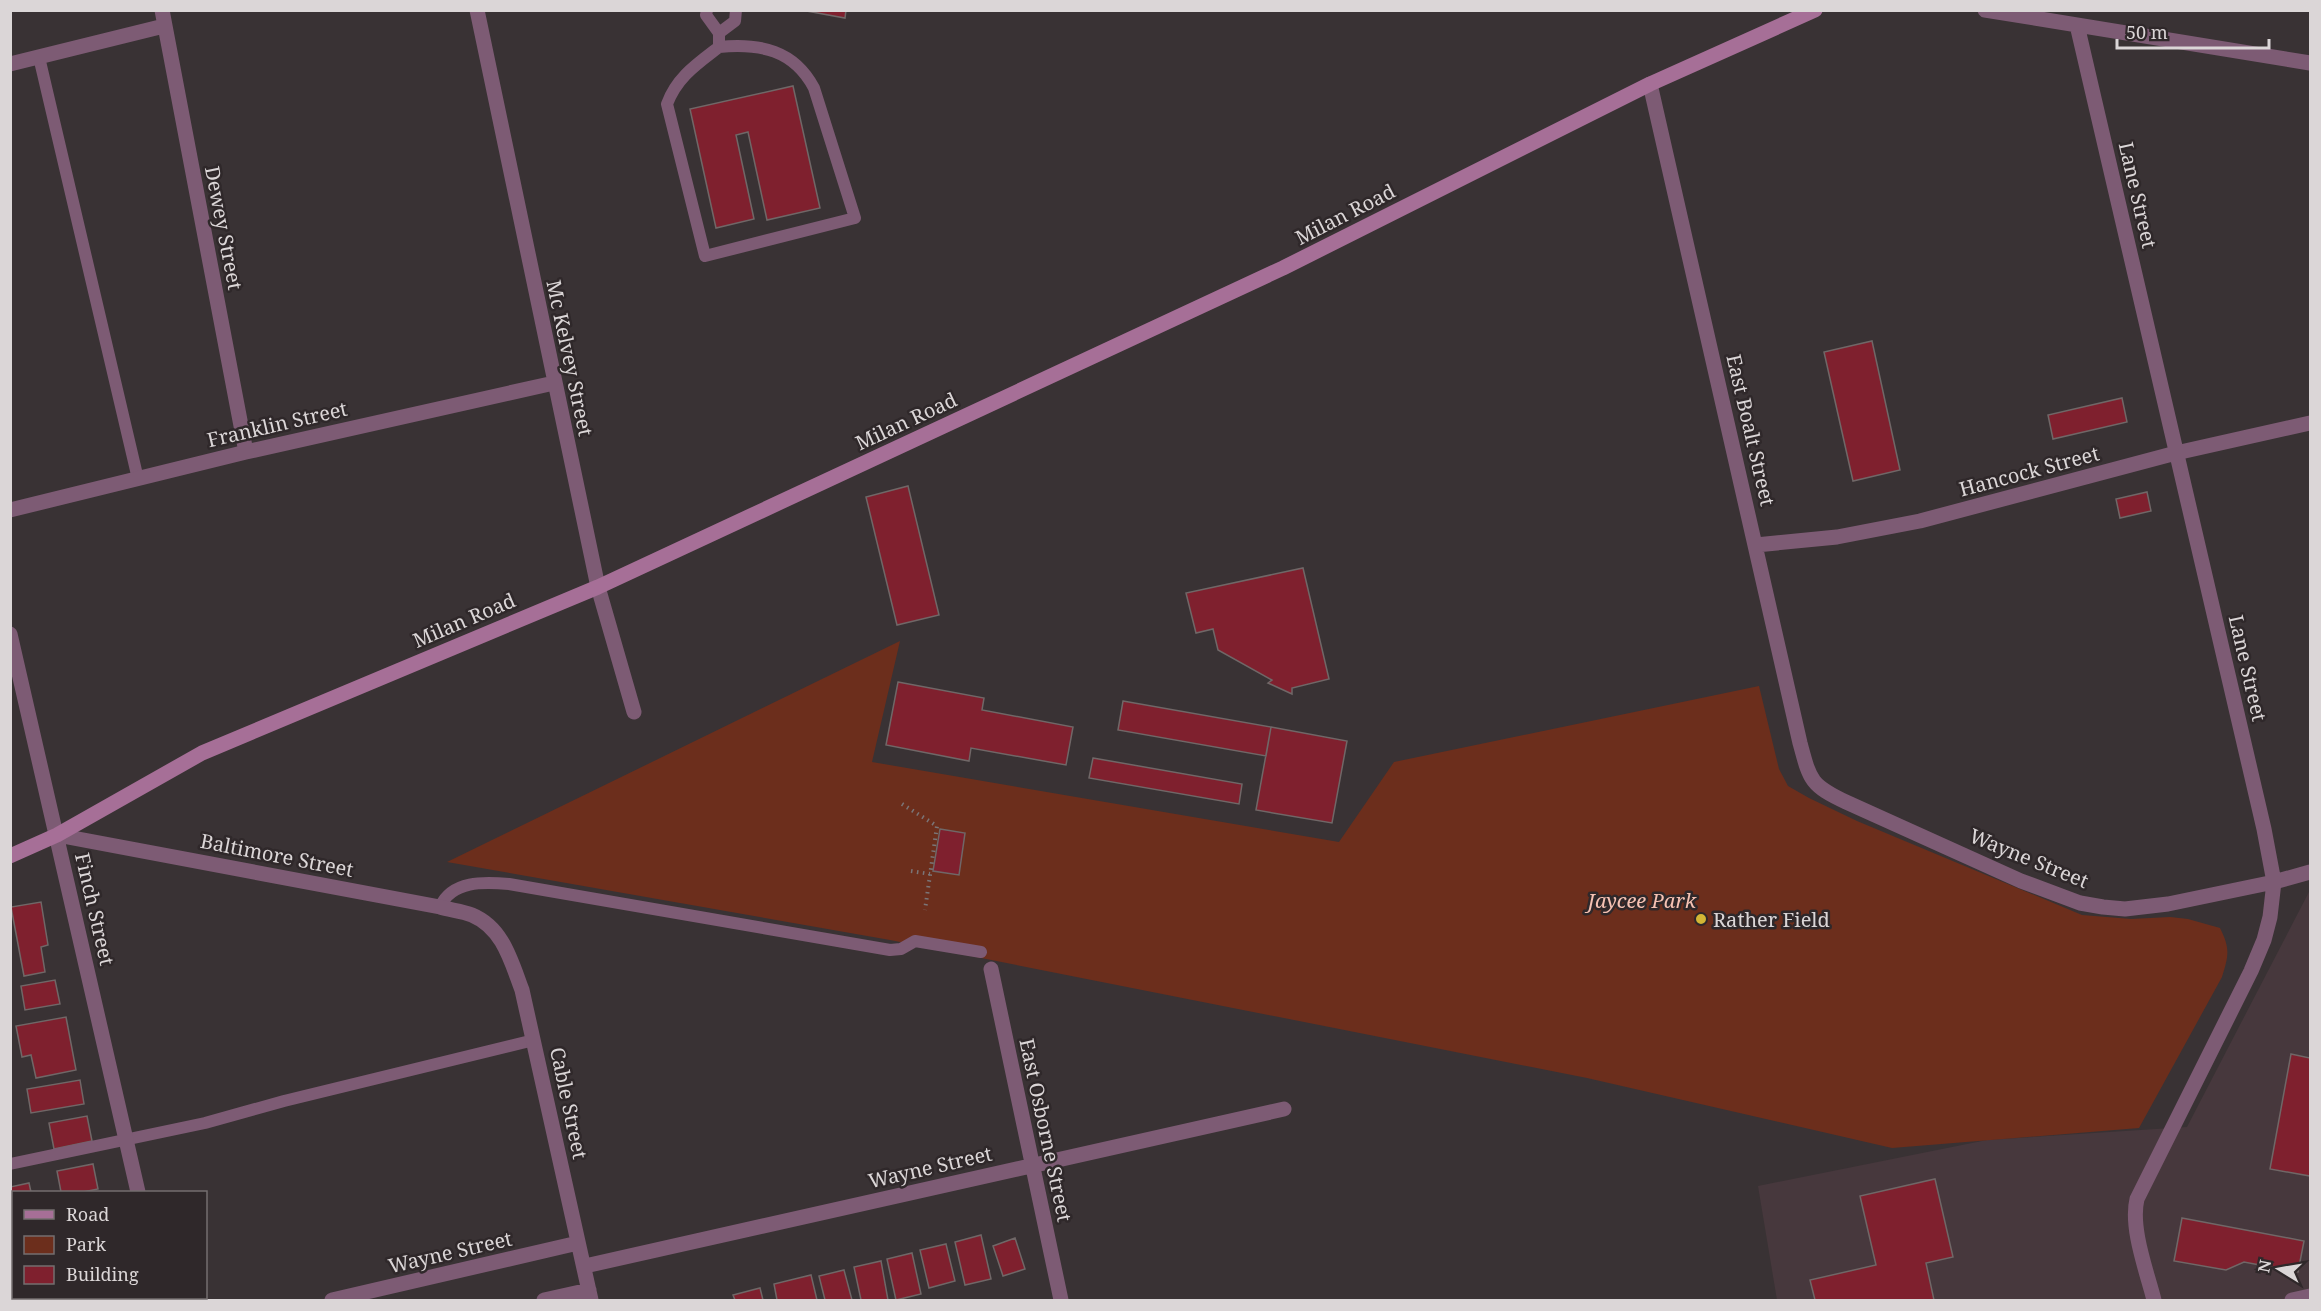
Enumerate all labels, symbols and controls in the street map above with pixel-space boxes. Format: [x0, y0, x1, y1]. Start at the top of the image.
scale bar [2117, 12, 2268, 50]
text: 50 m [2126, 20, 2168, 44]
street label: Lane Street [2113, 139, 2163, 251]
street label: Dewey Street [199, 164, 249, 292]
street label: Milan Road [1290, 177, 1400, 251]
street label: Mc Kelvey Street [540, 277, 600, 439]
street label: East Boalt Street [1720, 351, 1782, 509]
street label: Milan Road [851, 386, 961, 456]
street label: Franklin Street [204, 395, 350, 453]
street label: Hancock Street [1956, 439, 2102, 503]
street label: Milan Road [409, 586, 519, 654]
street label: Lane Street [2223, 612, 2273, 724]
street label: Wayne Street [1965, 822, 2093, 894]
street label: Baltimore Street [198, 827, 356, 883]
street label: Finch Street [69, 850, 121, 968]
park label: Jaycee Park [1584, 887, 1697, 914]
place label: Rather Field [1713, 906, 1830, 933]
marker: Rather Field [1694, 912, 1708, 926]
street label: East Osborne Street [1013, 1036, 1079, 1224]
street label: Cable Street [544, 1045, 594, 1161]
street label: Wayne Street [865, 1140, 995, 1194]
legend [12, 1191, 207, 1299]
text: Road [66, 1202, 109, 1226]
street label: Wayne Street [385, 1225, 515, 1279]
text: Park [66, 1232, 106, 1256]
north arrow [2249, 1239, 2309, 1299]
text: N [2252, 1257, 2276, 1274]
text: Building [66, 1262, 139, 1286]

